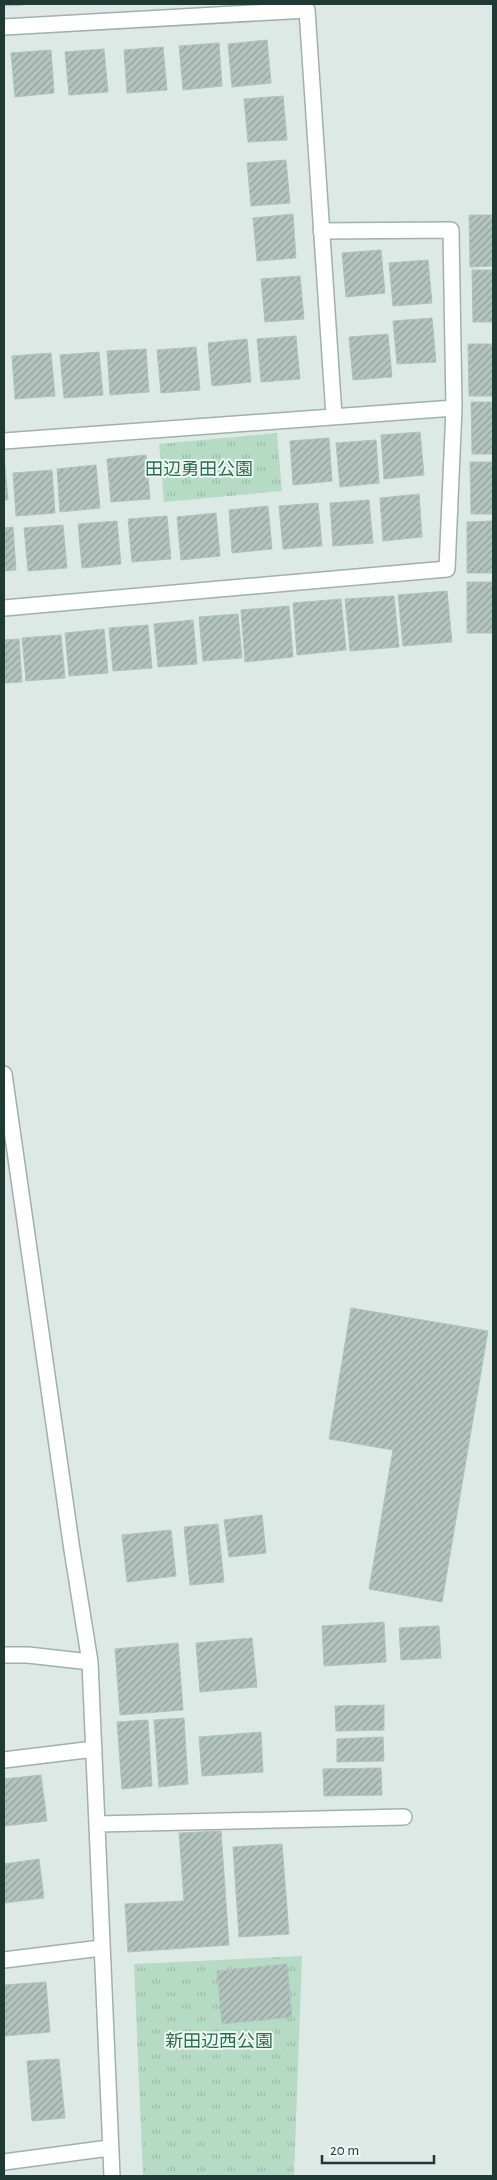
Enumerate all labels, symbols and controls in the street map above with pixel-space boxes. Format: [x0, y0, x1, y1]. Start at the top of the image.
park label: 田辺勇田公園 [145, 460, 253, 479]
park label: 新田辺西公園 [165, 2032, 273, 2051]
scale bar [322, 2132, 434, 2164]
text: 20 m [330, 2143, 359, 2158]

